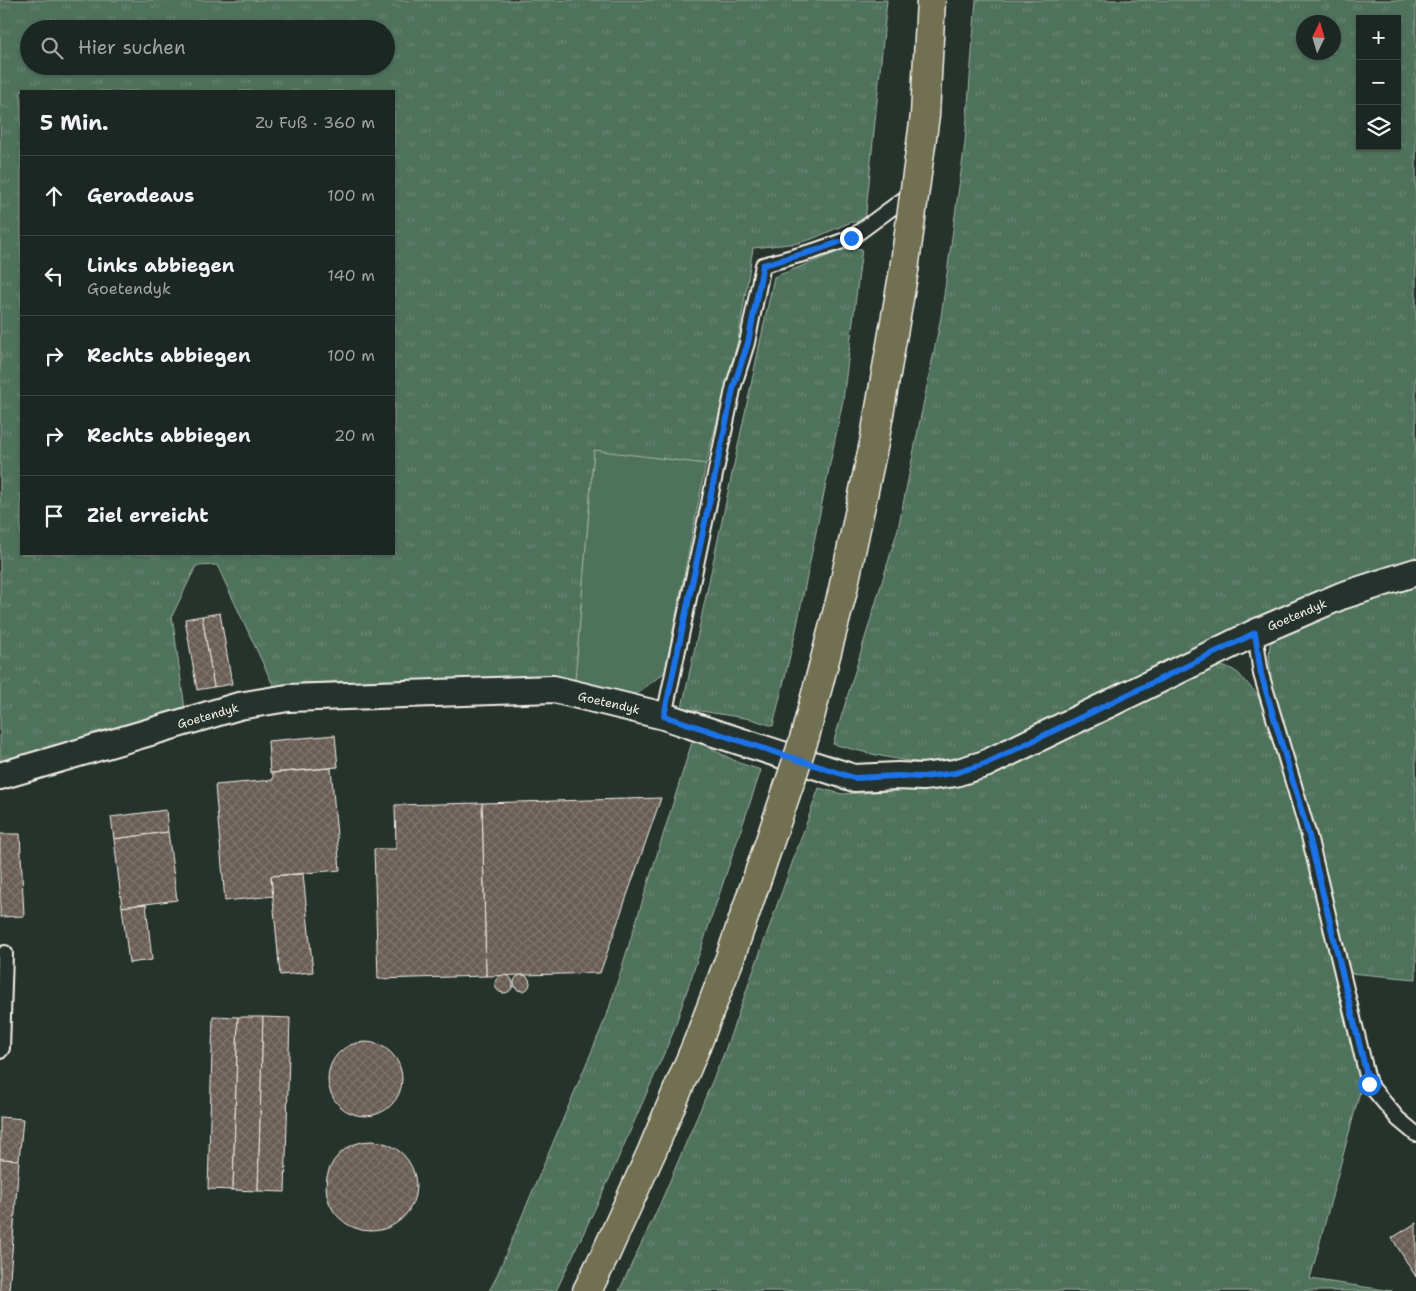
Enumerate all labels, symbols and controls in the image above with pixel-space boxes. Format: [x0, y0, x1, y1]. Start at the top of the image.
north arrow [1296, 15, 1341, 60]
map controls [1356, 15, 1401, 150]
button: + [1356, 15, 1401, 60]
search box [20, 20, 395, 75]
icon: search [38, 34, 66, 62]
text: Hier suchen [78, 35, 186, 60]
button: − [1356, 60, 1401, 105]
button: layers [1356, 105, 1401, 150]
text: 5 Min. [40, 109, 109, 137]
text: Zu Fuß · 360 m [255, 112, 375, 133]
icon: ahead [40, 182, 68, 210]
text: Geradeaus [87, 183, 194, 208]
text: 100 m [327, 185, 375, 206]
route end [840, 227, 863, 250]
text: Links abbiegen [87, 253, 234, 278]
icon: left [40, 262, 68, 290]
text: 140 m [328, 265, 375, 286]
text: Goetendyk [87, 278, 171, 299]
icon: right [40, 342, 68, 370]
text: Rechts abbiegen [87, 343, 251, 368]
text: 100 m [327, 345, 375, 366]
icon: right [40, 422, 68, 450]
text: Rechts abbiegen [87, 423, 251, 448]
text: 20 m [334, 425, 375, 446]
icon: arrive [40, 502, 68, 530]
text: Ziel erreicht [87, 503, 208, 528]
street label: Goetendyk [1265, 595, 1329, 635]
street label: Goetendyk [576, 688, 642, 718]
street label: Goetendyk [175, 700, 241, 732]
route start [1358, 1073, 1381, 1096]

